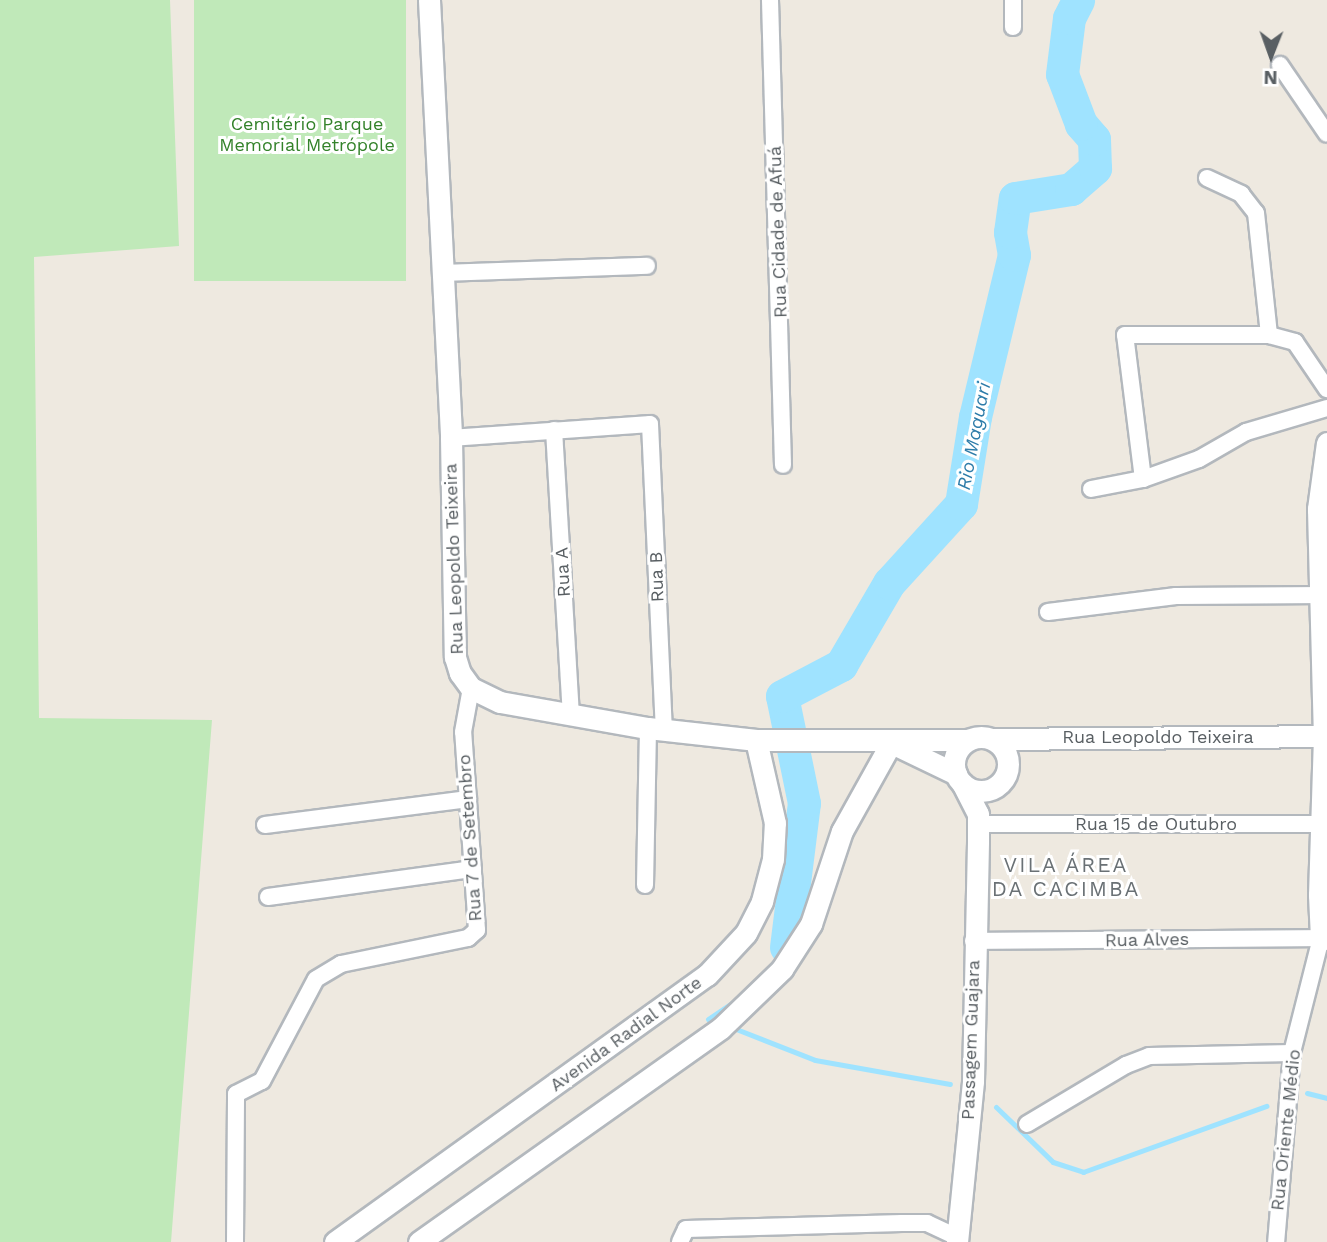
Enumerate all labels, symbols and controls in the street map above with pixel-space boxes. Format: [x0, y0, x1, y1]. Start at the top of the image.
north arrow [1236, 21, 1306, 91]
text: N [1263, 66, 1278, 89]
park label: Cemitério Parque Memorial Metrópole [219, 114, 395, 156]
street label: Rua Cidade de Afuá [764, 145, 792, 319]
water label: Rio Maguari [952, 380, 996, 492]
street label: Rua Leopoldo Teixeira [440, 462, 468, 656]
street label: Rua A [551, 546, 575, 598]
street label: Rua B [645, 551, 669, 603]
street label: Rua Leopoldo Teixeira [1062, 726, 1254, 748]
street label: Rua 7 de Setembro [453, 753, 487, 923]
street label: Rua 15 de Outubro [1074, 813, 1238, 835]
district label: VILA ÁREA DA CACIMBA [993, 852, 1139, 902]
street label: Rua Alves [1104, 928, 1190, 952]
street label: Passagem Guajara [957, 960, 985, 1120]
street label: Avenida Radial Norte [546, 971, 706, 1097]
street label: Rua Oriente Médio [1267, 1048, 1305, 1212]

